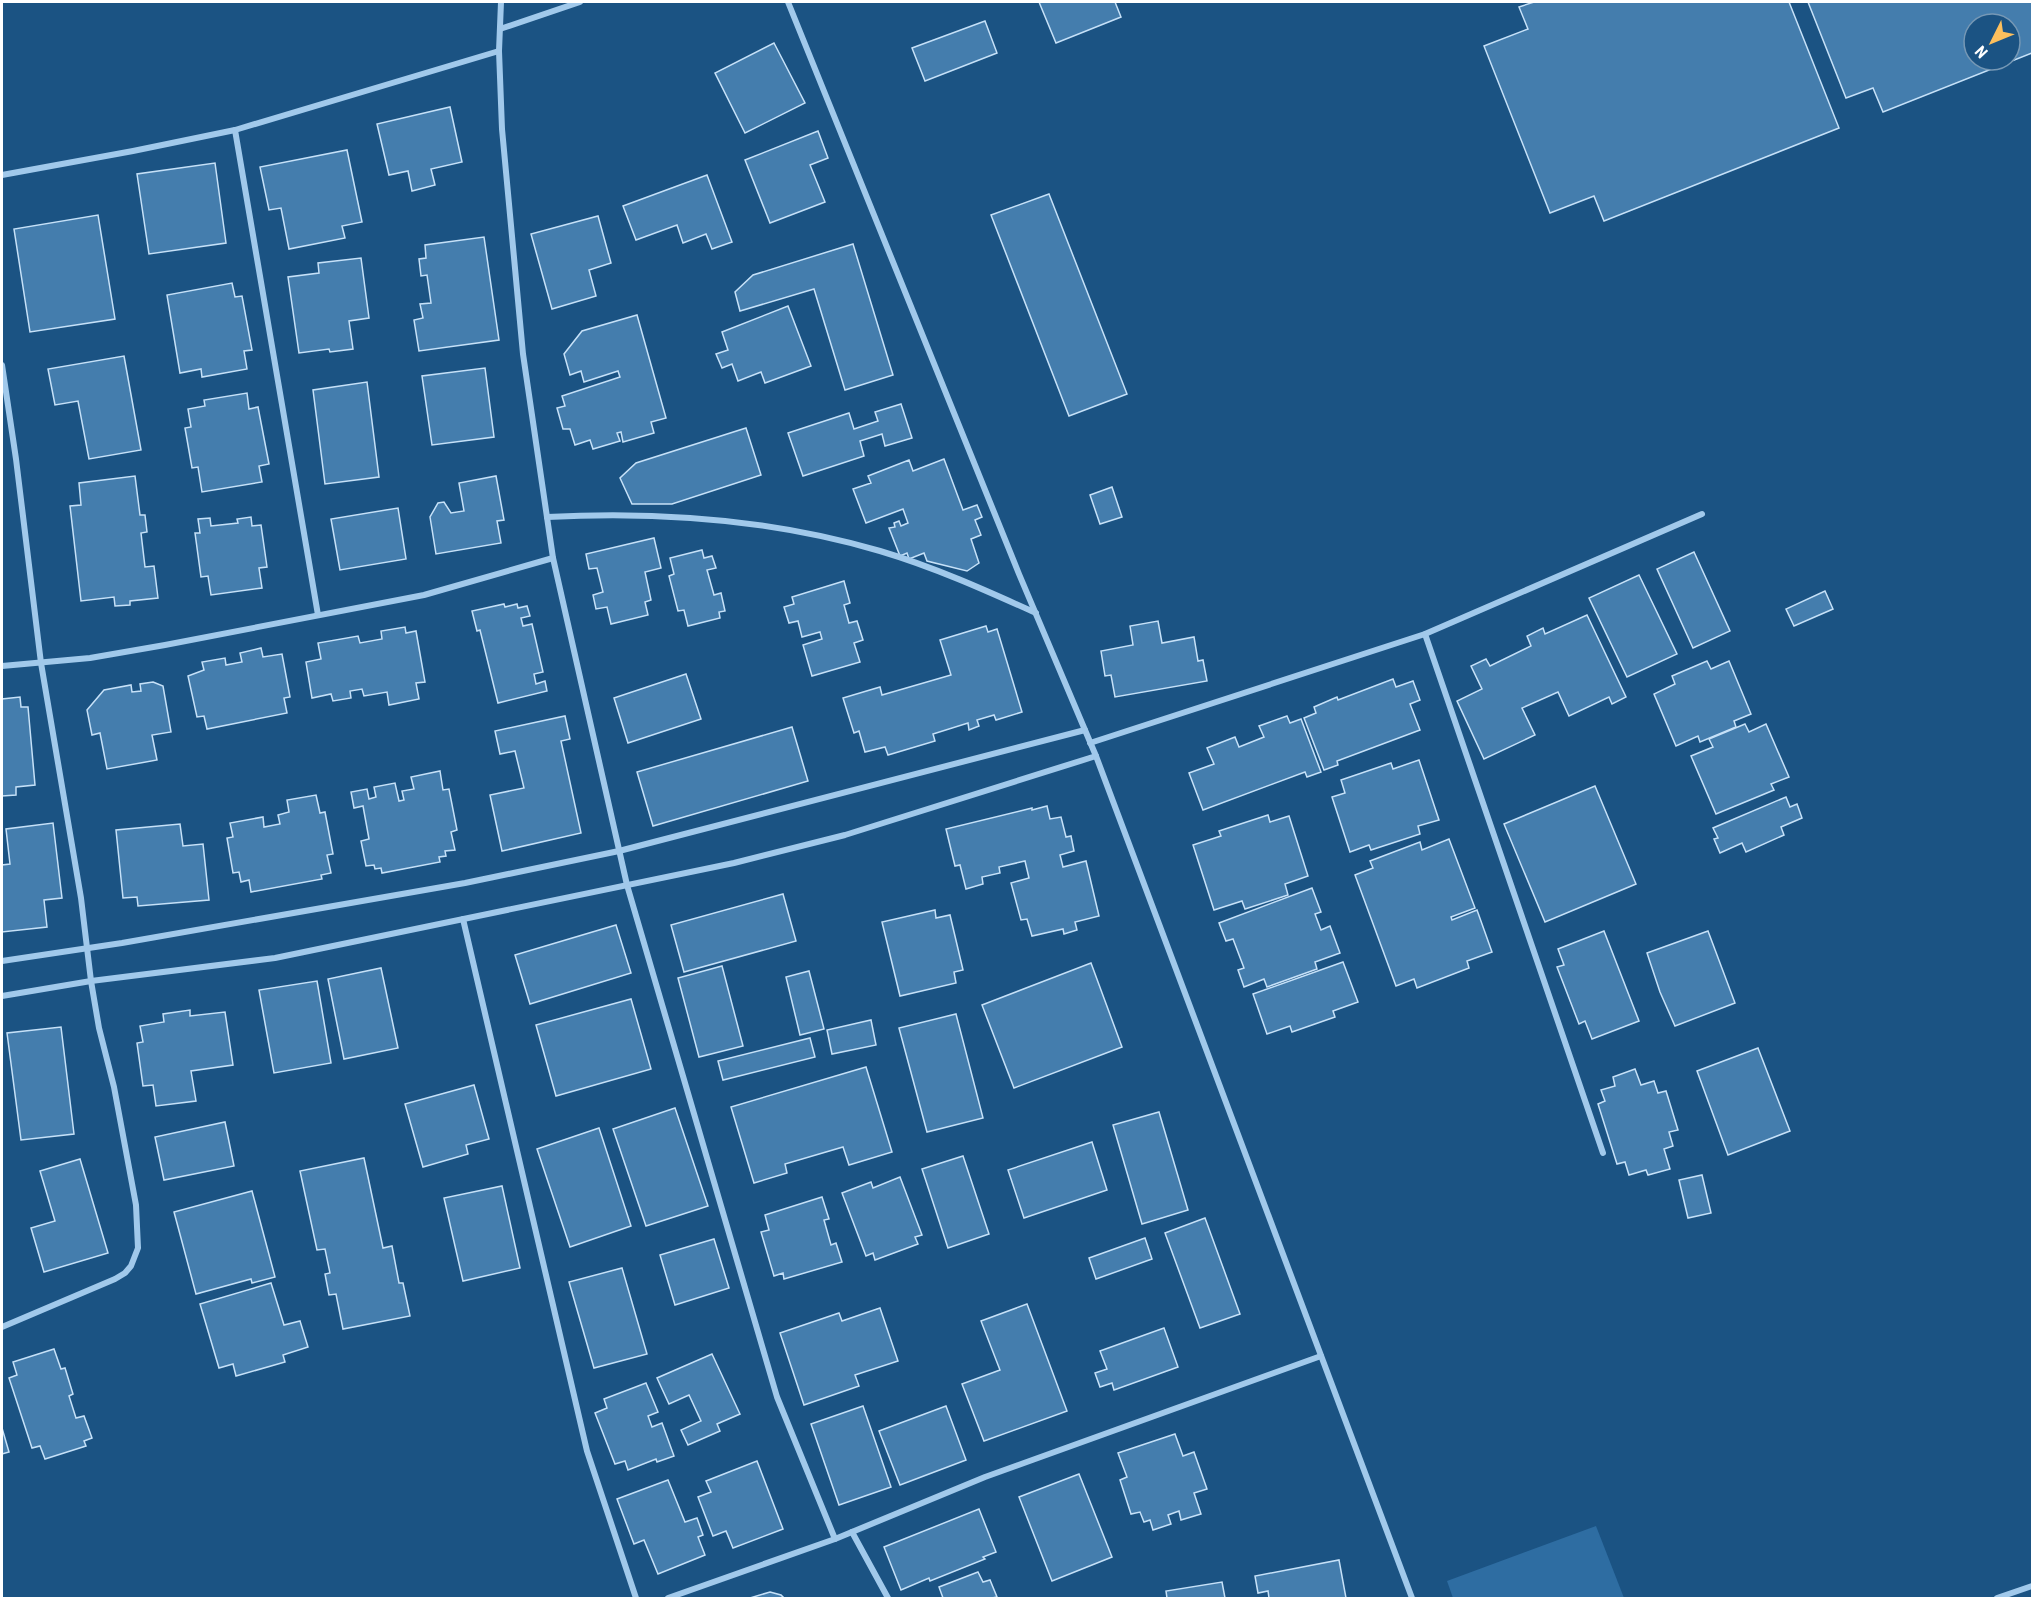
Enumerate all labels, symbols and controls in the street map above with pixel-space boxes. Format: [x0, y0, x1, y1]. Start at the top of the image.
north arrow [1962, 12, 2022, 72]
text: N [1971, 42, 1992, 62]

